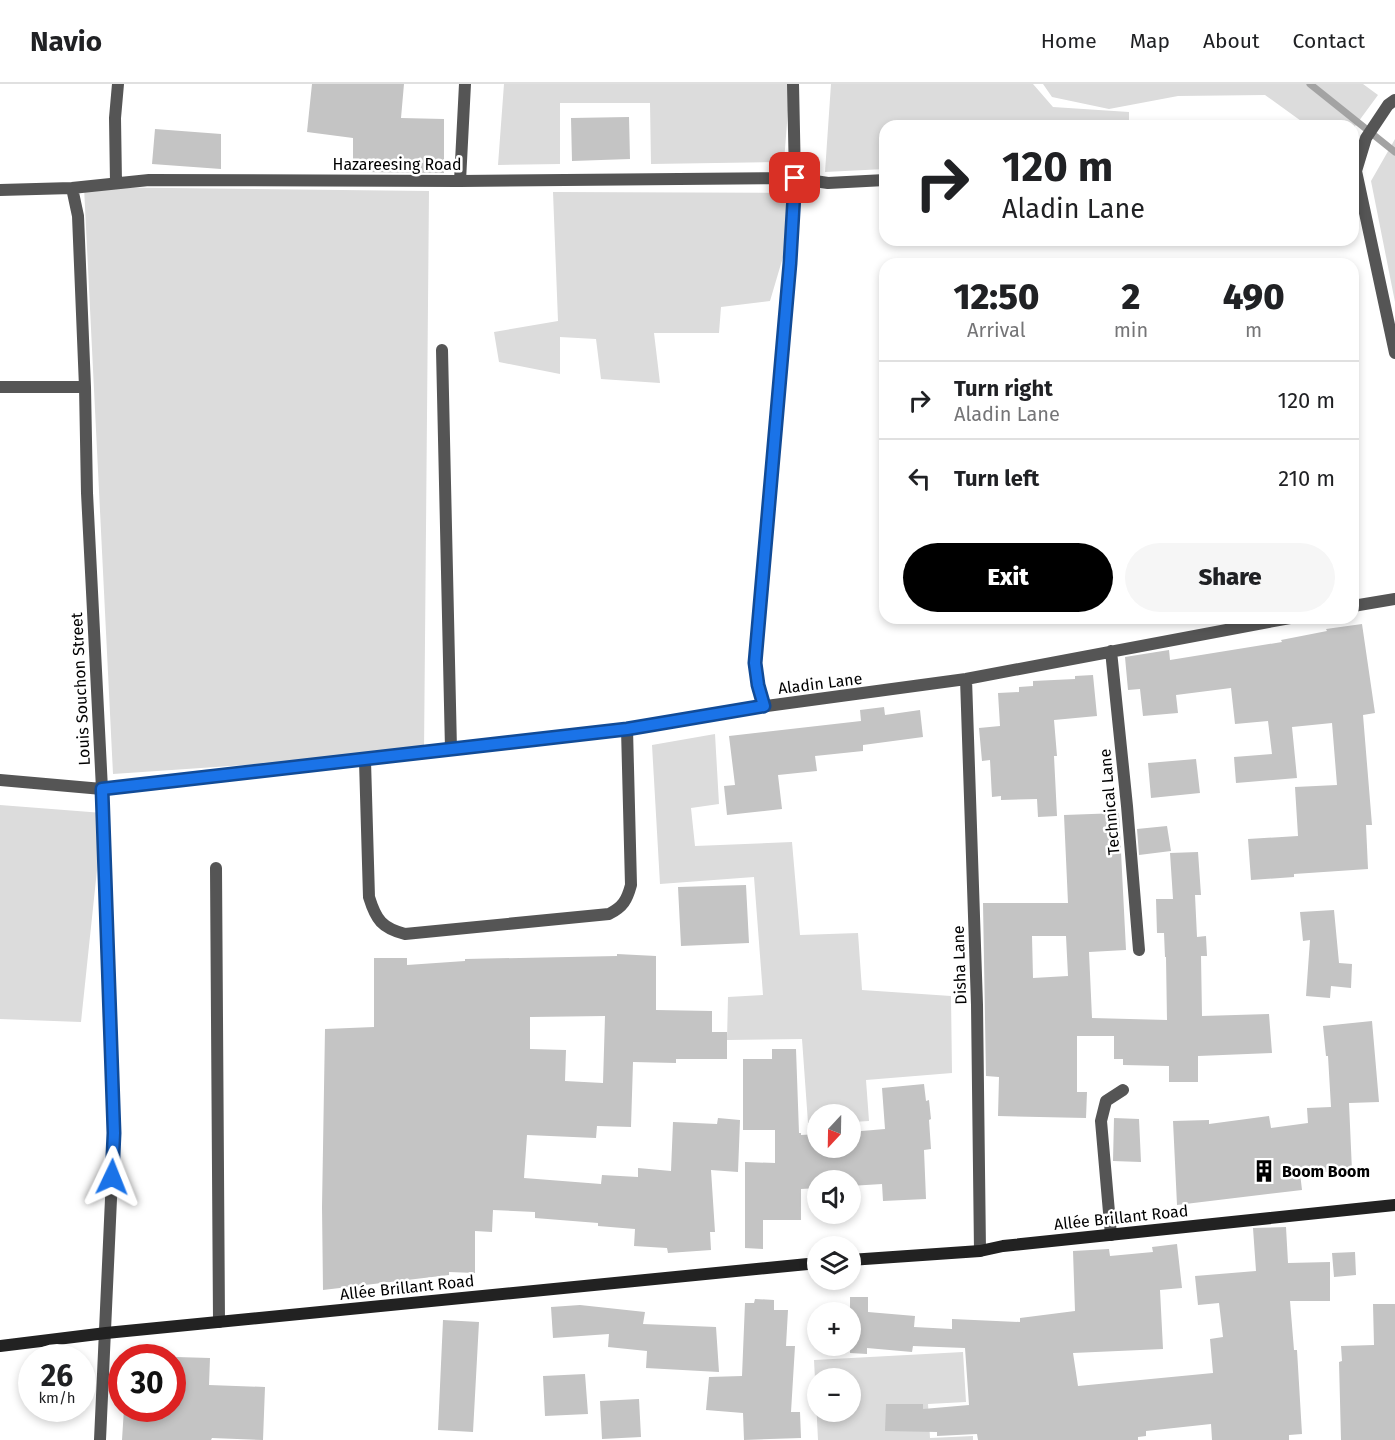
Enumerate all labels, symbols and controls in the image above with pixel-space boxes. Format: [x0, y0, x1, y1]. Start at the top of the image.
text: Navio [30, 25, 102, 58]
text: Home [1041, 28, 1097, 54]
text: Map [1130, 28, 1170, 54]
text: About [1203, 28, 1260, 54]
text: Contact [1293, 28, 1365, 54]
text: 120 m [1002, 142, 1113, 192]
icon: right [903, 144, 981, 222]
pin [769, 152, 820, 203]
street label: Hazareesing Road [333, 155, 462, 174]
icon: arrive [778, 161, 811, 194]
text: Aladin Lane [1002, 193, 1145, 225]
text: 12:50 [953, 275, 1039, 319]
text: 2 [1122, 275, 1140, 319]
text: 490 [1223, 275, 1285, 319]
text: Arrival [967, 318, 1026, 342]
text: min [1114, 318, 1148, 342]
text: m [1245, 318, 1262, 342]
text: Turn right [954, 375, 1053, 402]
icon: right [903, 384, 936, 417]
text: 120 m [1278, 387, 1335, 414]
text: Aladin Lane [954, 402, 1060, 426]
icon: left [903, 462, 936, 495]
text: Turn left [954, 465, 1039, 492]
text: 210 m [1278, 465, 1335, 492]
button: Exit [903, 543, 1113, 612]
button: Share [1125, 543, 1335, 612]
street label: Louis Souchon Street [67, 612, 94, 766]
street label: Aladin Lane [777, 669, 863, 698]
street label: Technical Lane [1095, 748, 1124, 856]
street label: Disha Lane [949, 925, 970, 1005]
north arrow [807, 1104, 861, 1158]
map controls [807, 1104, 861, 1422]
position arrow [80, 1145, 144, 1209]
building icon: Boom Boom [1251, 1158, 1277, 1184]
place label: Boom Boom [1282, 1162, 1370, 1181]
button: sound [807, 1170, 861, 1224]
street label: Allée Brillant Road [1053, 1201, 1189, 1234]
button: layers [807, 1236, 861, 1290]
street label: Allée Brillant Road [339, 1271, 475, 1304]
button: + [807, 1302, 861, 1356]
speed limit sign: 30 [108, 1344, 186, 1422]
text: 26 [41, 1358, 73, 1394]
button: − [807, 1368, 861, 1422]
text: km/h [38, 1389, 76, 1407]

